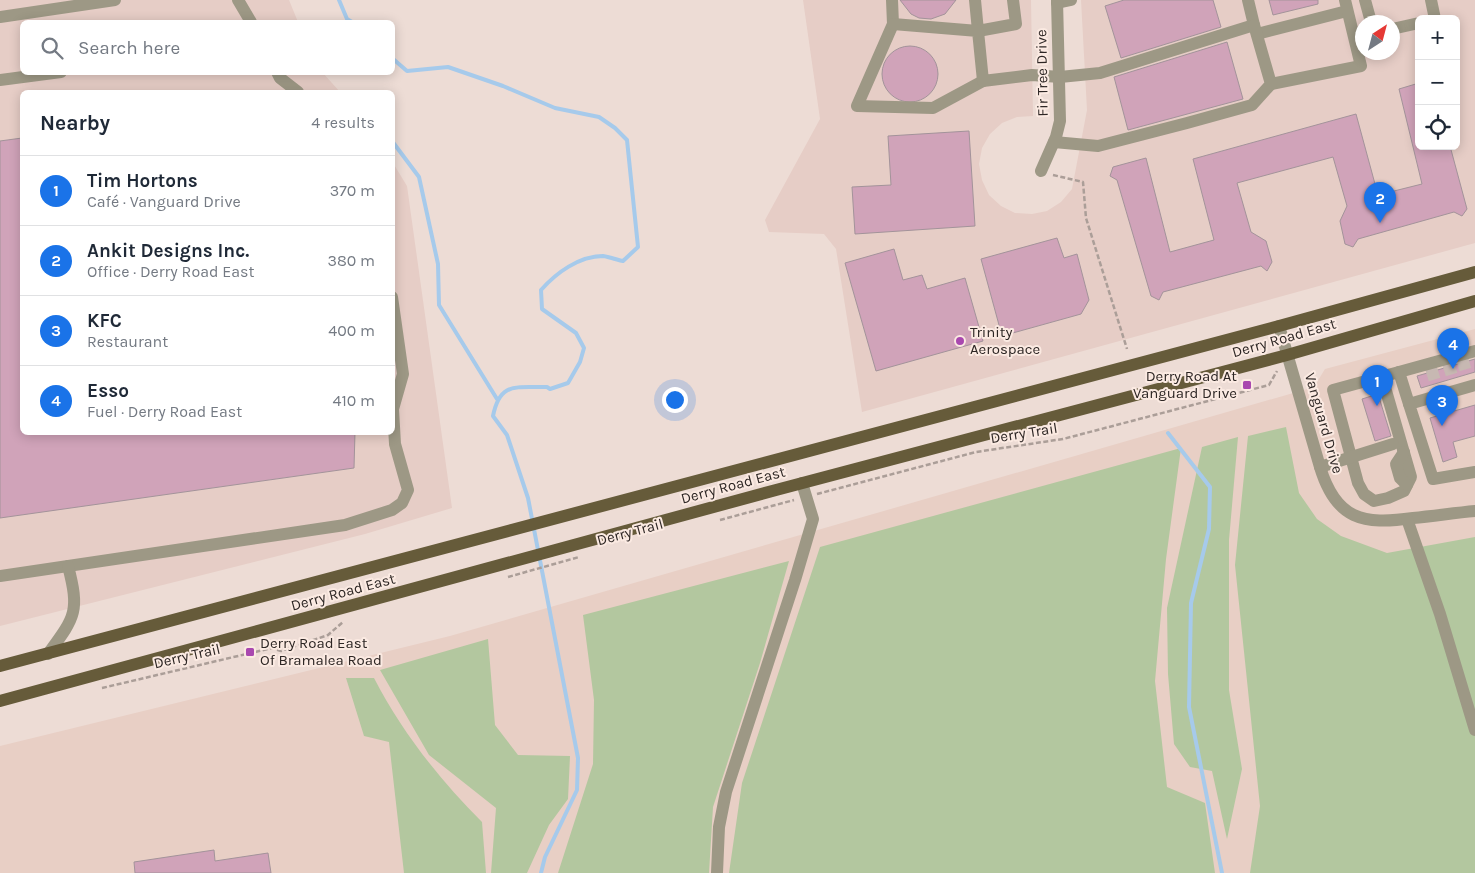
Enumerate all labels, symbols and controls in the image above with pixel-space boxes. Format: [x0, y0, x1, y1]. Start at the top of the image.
north arrow [1355, 15, 1400, 60]
map controls [1415, 15, 1460, 150]
button: + [1415, 15, 1460, 60]
search box [20, 20, 395, 75]
street label: Fir Tree Drive [1032, 29, 1052, 117]
icon: search [38, 34, 66, 62]
text: Search here [78, 37, 180, 59]
button: − [1415, 60, 1460, 105]
button: locate [1415, 105, 1460, 150]
text: Nearby [40, 111, 110, 135]
text: 4 results [311, 113, 375, 132]
text: Tim Hortons [87, 170, 198, 192]
text: 1 [53, 181, 59, 200]
text: 370 m [330, 181, 375, 200]
pin: 2 [1364, 182, 1396, 223]
text: Café · Vanguard Drive [87, 192, 241, 211]
text: Ankit Designs Inc. [87, 240, 249, 262]
text: 2 [51, 251, 61, 270]
text: 380 m [327, 251, 375, 270]
text: Office · Derry Road East [87, 262, 254, 281]
text: KFC [87, 310, 122, 332]
street label: Derry Road East [1230, 314, 1338, 361]
text: 3 [51, 321, 61, 340]
text: 400 m [328, 321, 375, 340]
place label: Trinity Aerospace [970, 323, 1040, 358]
pin: 4 [1437, 328, 1469, 369]
text: Restaurant [87, 332, 168, 351]
marker: Trinity Aerospace [954, 335, 966, 347]
pin: 1 [1361, 365, 1393, 406]
place label: Derry Road At Vanguard Drive [1133, 367, 1237, 402]
street label: Vanguard Drive [1301, 371, 1347, 475]
marker: Derry Road At Vanguard Drive [1241, 379, 1253, 391]
text: Esso [87, 380, 129, 402]
pin: 3 [1426, 385, 1458, 426]
your location [662, 387, 688, 413]
text: 4 [51, 391, 61, 410]
text: 410 m [333, 391, 375, 410]
text: Fuel · Derry Road East [87, 402, 242, 421]
street label: Derry Trail [989, 419, 1059, 447]
street label: Derry Road East [679, 462, 787, 508]
street label: Derry Trail [595, 515, 665, 549]
street label: Derry Road East [289, 569, 397, 615]
place label: Derry Road East Of Bramalea Road [260, 634, 382, 669]
street label: Derry Trail [152, 640, 222, 672]
marker: Derry Road East Of Bramalea Road [244, 646, 256, 658]

